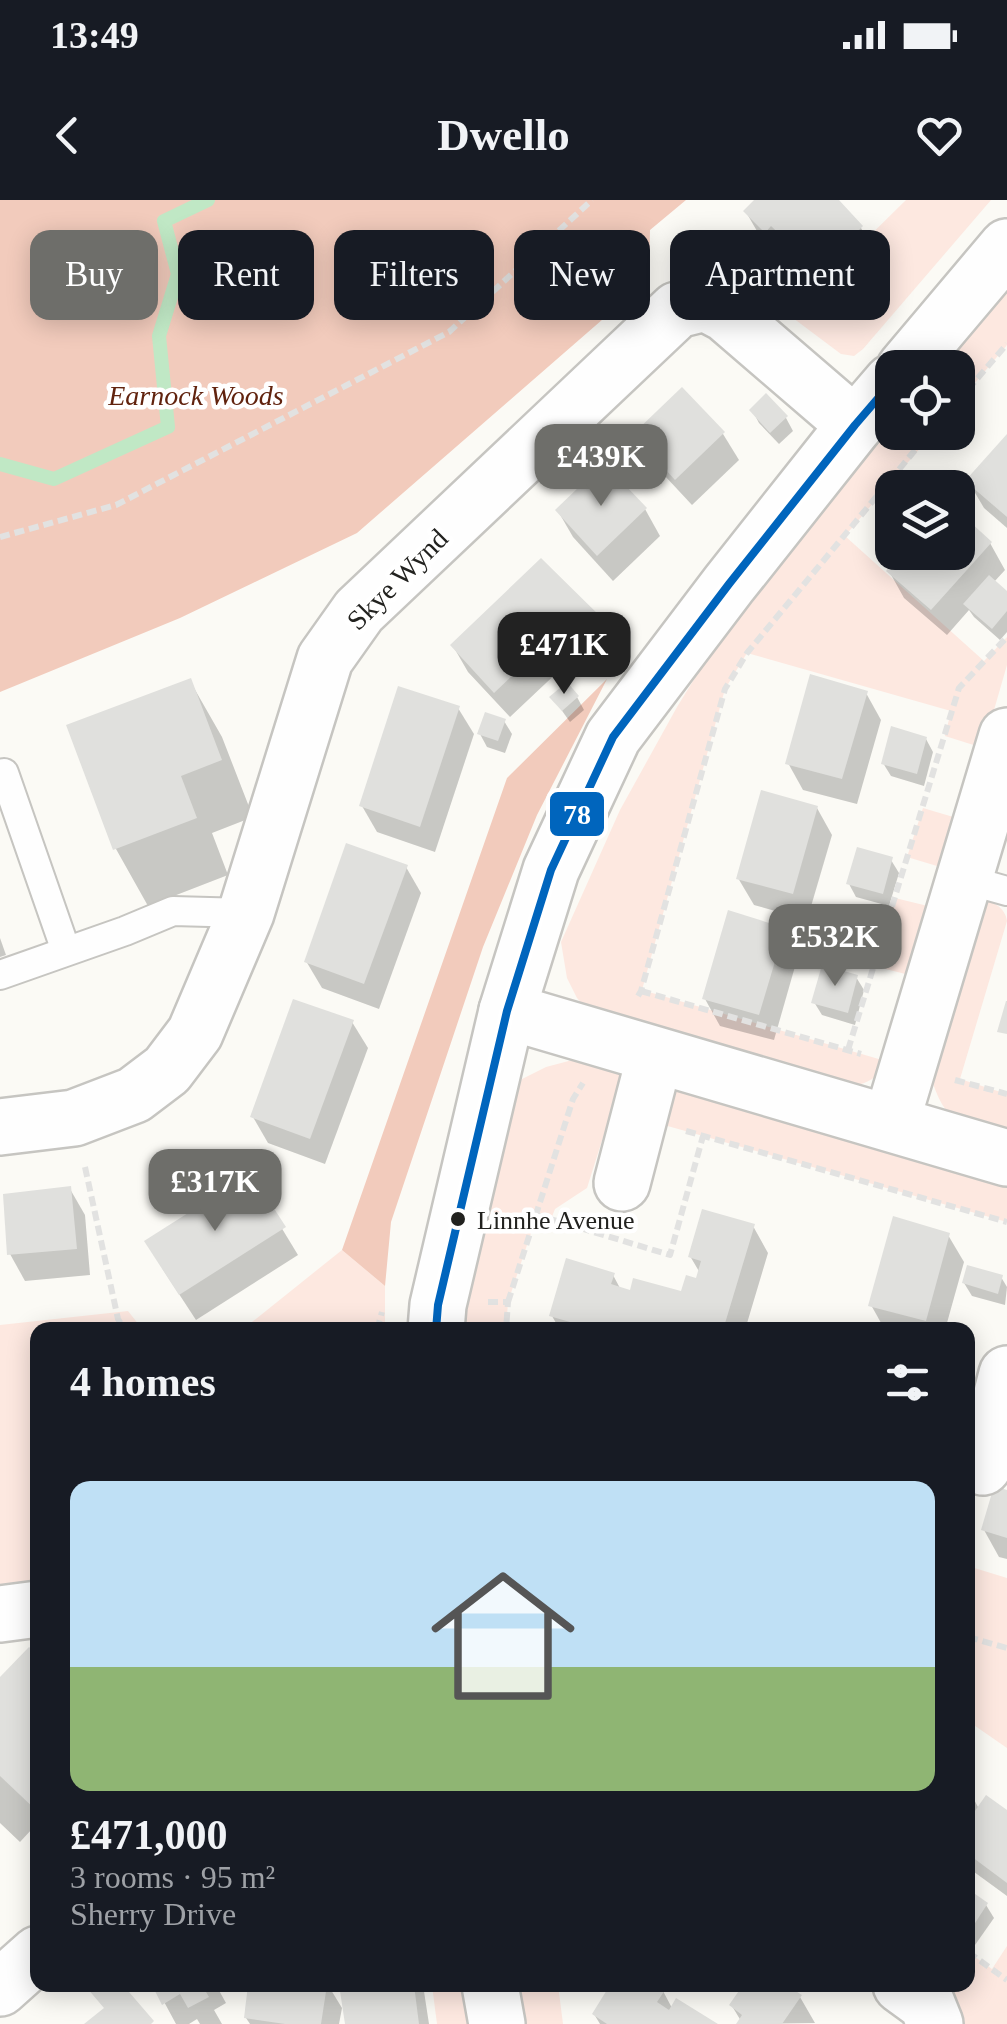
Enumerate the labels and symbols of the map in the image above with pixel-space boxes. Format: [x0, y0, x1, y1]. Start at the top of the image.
park label: Earnock Woods [107, 380, 284, 411]
pin: £439K [531, 424, 671, 509]
street label: Skye Wynd [341, 523, 454, 636]
pin: £471K [494, 612, 634, 697]
line badge: 78 [548, 790, 606, 838]
text: 78 [563, 799, 591, 830]
pin: £532K [765, 904, 905, 989]
pin: £317K [145, 1149, 285, 1234]
place label: Linnhe Avenue [477, 1206, 635, 1235]
marker: Linnhe Avenue [448, 1209, 468, 1229]

